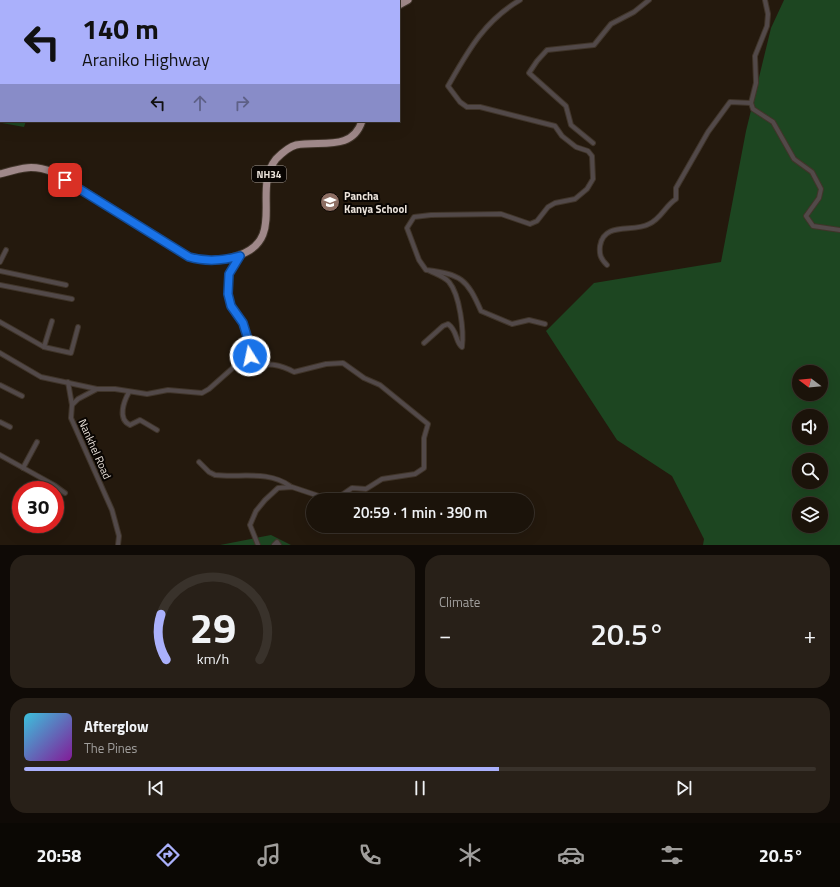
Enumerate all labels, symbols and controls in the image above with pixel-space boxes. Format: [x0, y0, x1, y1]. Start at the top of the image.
text: 140 m [82, 7, 159, 50]
icon: left [16, 16, 68, 68]
text: Araniko Highway [82, 46, 210, 73]
icon: left [147, 92, 169, 114]
icon: ahead [189, 92, 211, 114]
icon: right [231, 92, 253, 114]
pin [48, 163, 82, 197]
road number: NH34 [252, 166, 286, 182]
icon: arrive [54, 169, 76, 191]
place label: Pancha Kanya School [344, 188, 407, 217]
school or university icon: Pancha Kanya School [319, 191, 341, 213]
position arrow [229, 335, 271, 377]
north arrow [792, 365, 828, 401]
map controls [792, 365, 828, 533]
button: sound [792, 409, 828, 445]
street label: Nankhel Road [75, 416, 115, 482]
button: search [792, 453, 828, 489]
speed limit sign: 30 [12, 481, 64, 533]
button: layers [792, 497, 828, 533]
text: 20:59 · 1 min · 390 m [353, 501, 487, 524]
text: Climate [439, 592, 480, 612]
text: 29 [189, 595, 236, 658]
text: 20.5° [590, 611, 665, 657]
text: − [439, 618, 451, 652]
text: + [804, 618, 816, 652]
text: km/h [196, 647, 229, 669]
text: Afterglow [84, 715, 149, 738]
text: The Pines [84, 738, 137, 758]
icon: previous [145, 777, 167, 799]
icon: pause [409, 777, 431, 799]
icon: next [673, 777, 695, 799]
icon: directions [154, 841, 182, 869]
icon: music [255, 841, 283, 869]
icon: phone [356, 841, 384, 869]
icon: climate [456, 841, 484, 869]
icon: car [557, 841, 585, 869]
icon: filters [658, 841, 686, 869]
text: 20:58 [36, 842, 81, 869]
text: 20.5° [759, 842, 804, 869]

